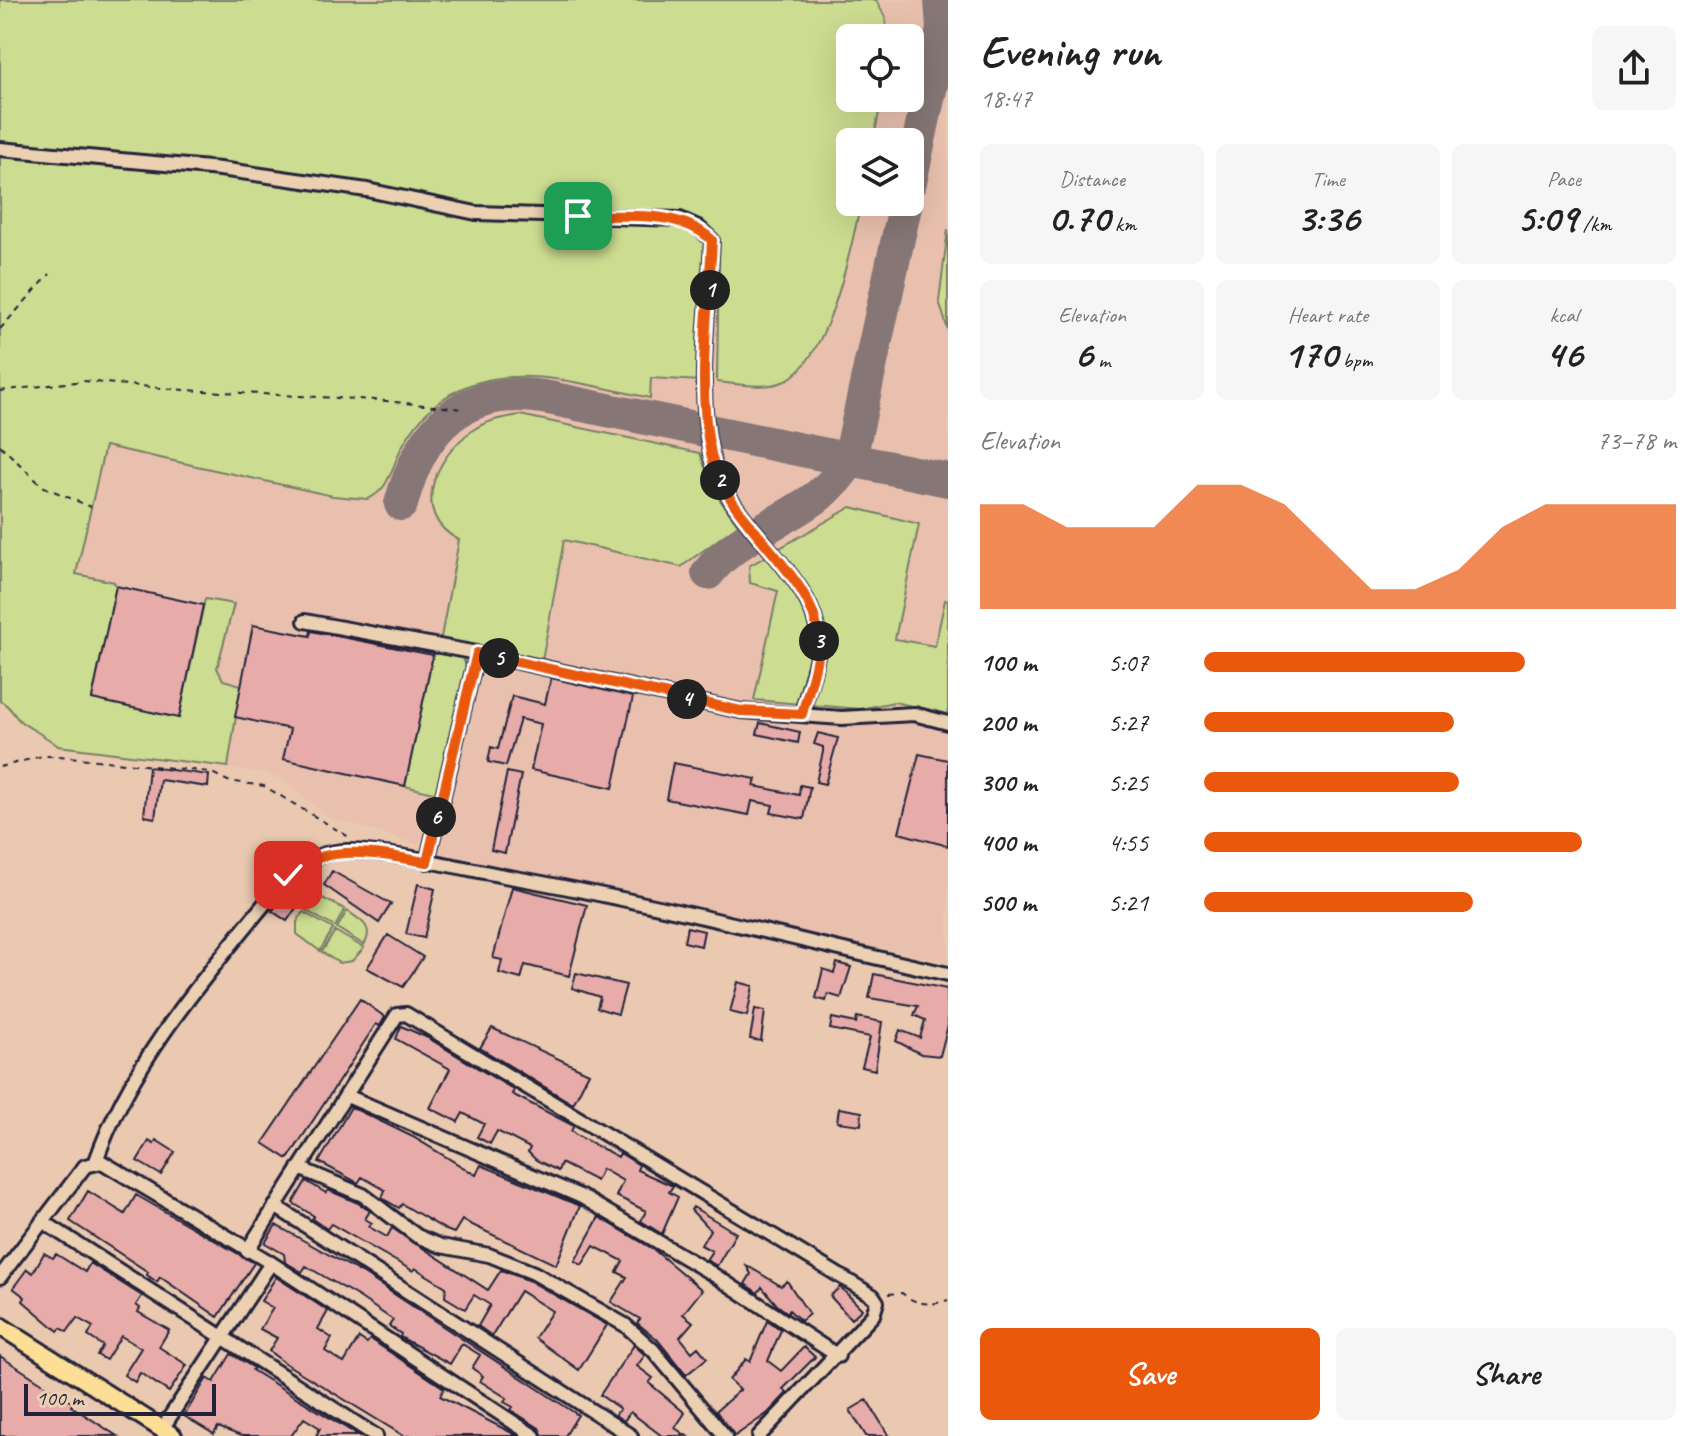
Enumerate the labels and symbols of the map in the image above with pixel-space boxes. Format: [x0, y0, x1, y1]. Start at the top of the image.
pin [544, 182, 612, 250]
pin: 1 [690, 270, 730, 310]
pin: 2 [700, 460, 740, 500]
pin: 3 [799, 621, 839, 661]
pin: 5 [479, 638, 519, 678]
pin: 4 [667, 679, 707, 719]
pin: 6 [416, 797, 456, 837]
pin [254, 841, 322, 909]
scale bar [24, 1380, 216, 1416]

